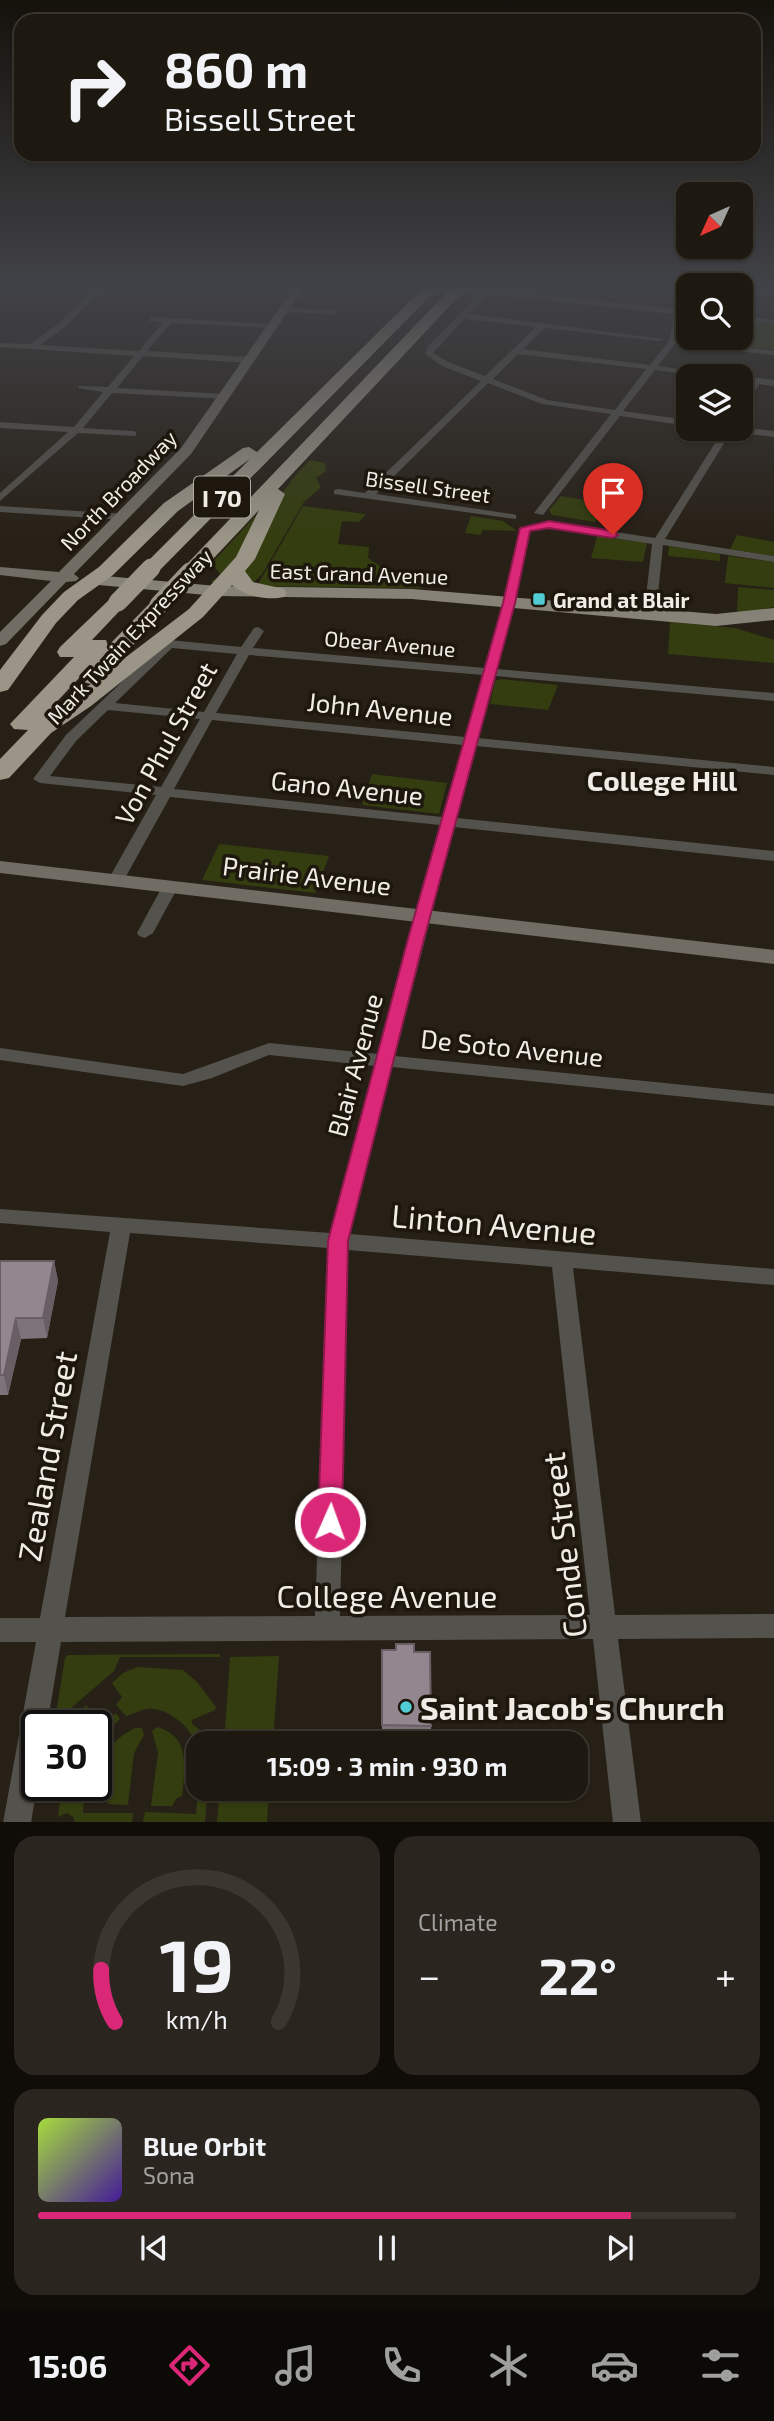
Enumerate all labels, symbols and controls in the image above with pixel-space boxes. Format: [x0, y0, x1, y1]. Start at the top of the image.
text: 860 m [164, 39, 308, 98]
icon: right [49, 42, 140, 133]
text: Bissell Street [164, 99, 356, 137]
north arrow [676, 182, 752, 259]
map controls [676, 182, 753, 441]
button: search [676, 273, 753, 350]
button: layers [676, 364, 753, 441]
street label: North Broadway [55, 425, 181, 555]
pin [583, 463, 643, 535]
street label: Bissell Street [364, 465, 492, 507]
icon: arrive [594, 474, 632, 512]
road number: I 70 [194, 476, 250, 518]
street label: Mark Twain Expressway [41, 543, 217, 729]
street label: East Grand Avenue [269, 557, 449, 589]
place label: Grand at Blair [553, 587, 689, 612]
marker: Grand at Blair [531, 591, 547, 607]
street label: Obear Avenue [323, 625, 457, 661]
street label: Von Phul Street [108, 656, 222, 830]
street label: John Avenue [306, 685, 454, 731]
district label: College Hill [587, 763, 738, 797]
street label: Gano Avenue [269, 764, 425, 810]
street label: Prairie Avenue [221, 849, 393, 901]
street label: Blair Avenue [320, 990, 388, 1140]
street label: De Soto Avenue [419, 1022, 605, 1072]
street label: Linton Avenue [390, 1195, 598, 1251]
street label: Zealand Street [9, 1348, 83, 1564]
street label: Conde Street [533, 1450, 593, 1640]
position arrow [293, 1485, 367, 1559]
street label: College Avenue [276, 1576, 498, 1614]
place label: Saint Jacob's Church [420, 1688, 725, 1726]
marker: Saint Jacob's Church [398, 1699, 414, 1715]
speed limit sign: 30 [21, 1710, 112, 1801]
text: 15:09 · 3 min · 930 m [267, 1750, 507, 1781]
text: Climate [418, 1908, 498, 1936]
text: 19 [160, 1919, 234, 2007]
text: 22° [538, 1943, 617, 2005]
text: − [418, 1952, 440, 1998]
text: + [715, 1952, 736, 1998]
text: km/h [166, 2003, 228, 2033]
text: Blue Orbit [143, 2130, 266, 2161]
text: Sona [143, 2161, 195, 2189]
icon: previous [135, 2229, 173, 2267]
icon: pause [368, 2229, 406, 2267]
icon: next [601, 2229, 639, 2267]
icon: directions [165, 2341, 214, 2390]
icon: music [271, 2341, 320, 2390]
icon: phone [377, 2341, 426, 2390]
icon: climate [484, 2341, 533, 2390]
icon: car [590, 2341, 639, 2390]
icon: filters [696, 2341, 745, 2390]
text: 15:06 [29, 2346, 107, 2384]

